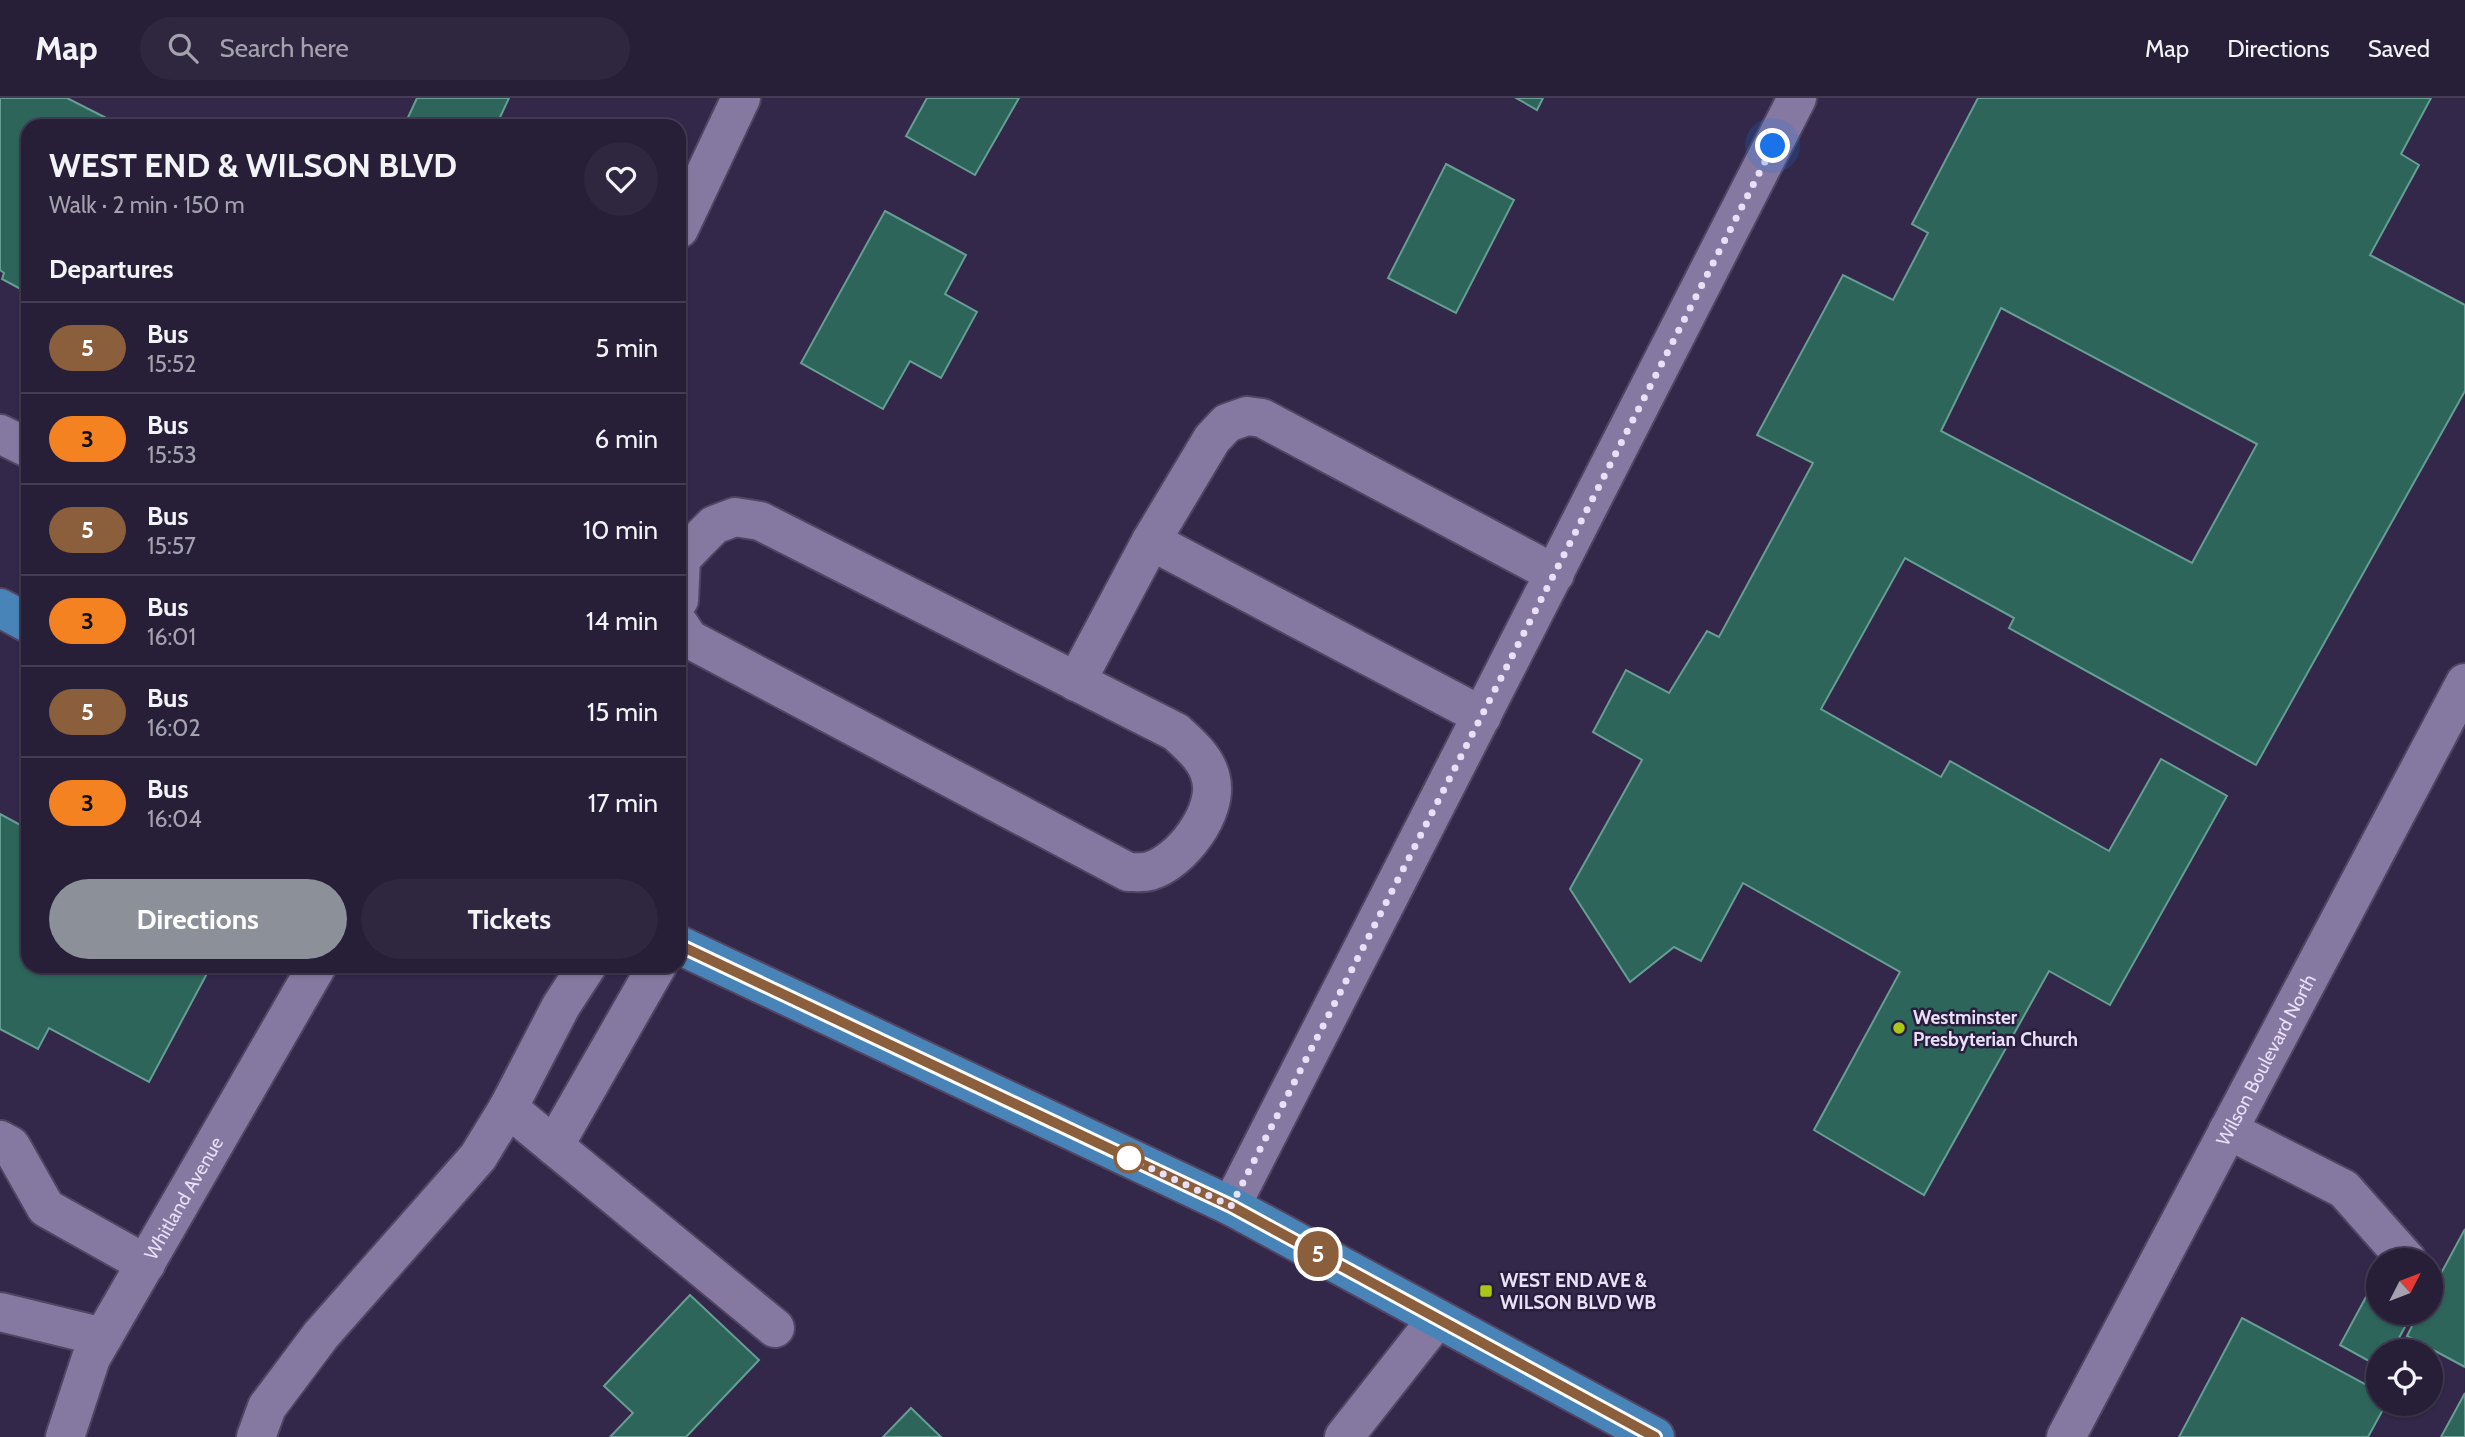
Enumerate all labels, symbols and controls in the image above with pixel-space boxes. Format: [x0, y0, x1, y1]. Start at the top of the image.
search box [140, 17, 630, 80]
text: Map [35, 28, 98, 68]
icon: search [164, 29, 202, 67]
text: Search here [220, 32, 349, 64]
text: Map [2145, 34, 2189, 63]
text: Directions [2227, 34, 2330, 63]
text: Saved [2368, 34, 2430, 63]
your location [1755, 128, 1790, 163]
button: heart [584, 142, 658, 216]
text: WEST END & WILSON BLVD [49, 145, 457, 185]
text: Walk · 2 min · 150 m [49, 191, 245, 219]
text: Departures [49, 253, 173, 285]
text: Bus [147, 318, 188, 350]
text: 5 min [595, 332, 658, 364]
text: 5 [81, 333, 94, 362]
text: 15:52 [147, 350, 196, 378]
text: Bus [147, 409, 188, 441]
text: 6 min [595, 423, 658, 455]
text: 3 [81, 424, 94, 453]
text: 15:53 [147, 441, 197, 469]
text: Bus [147, 500, 188, 532]
text: 10 min [583, 514, 658, 546]
text: 5 [81, 515, 94, 544]
text: 15:57 [147, 532, 196, 560]
text: Bus [147, 591, 188, 623]
text: 14 min [586, 605, 658, 637]
text: 3 [81, 606, 94, 635]
text: 16:01 [147, 623, 196, 651]
text: Bus [147, 682, 188, 714]
text: 15 min [587, 696, 658, 728]
text: 5 [81, 697, 94, 726]
text: 16:02 [147, 714, 200, 742]
text: Bus [147, 773, 188, 805]
text: 17 min [588, 787, 658, 819]
text: 3 [81, 788, 94, 817]
text: 16:04 [147, 805, 202, 833]
button: Directions [49, 879, 347, 959]
button: Tickets [361, 879, 658, 959]
street label: Wilson Boulevard North [2211, 970, 2321, 1149]
place label: Westminster Presbyterian Church [1913, 1006, 2078, 1051]
marker: Westminster Presbyterian Church [1891, 1020, 1907, 1036]
street label: Whitland Avenue [139, 1132, 228, 1264]
unlabelled marker [1114, 1143, 1144, 1173]
line badge: 5 [1295, 1231, 1341, 1277]
text: 5 [1312, 1239, 1324, 1268]
north arrow [2366, 1248, 2443, 1325]
map controls [2366, 1248, 2443, 1416]
place label: WEST END AVE & WILSON BLVD WB [1500, 1269, 1656, 1314]
marker: WEST END AVE & WILSON BLVD WB [1478, 1283, 1494, 1299]
button: locate [2366, 1339, 2443, 1416]

